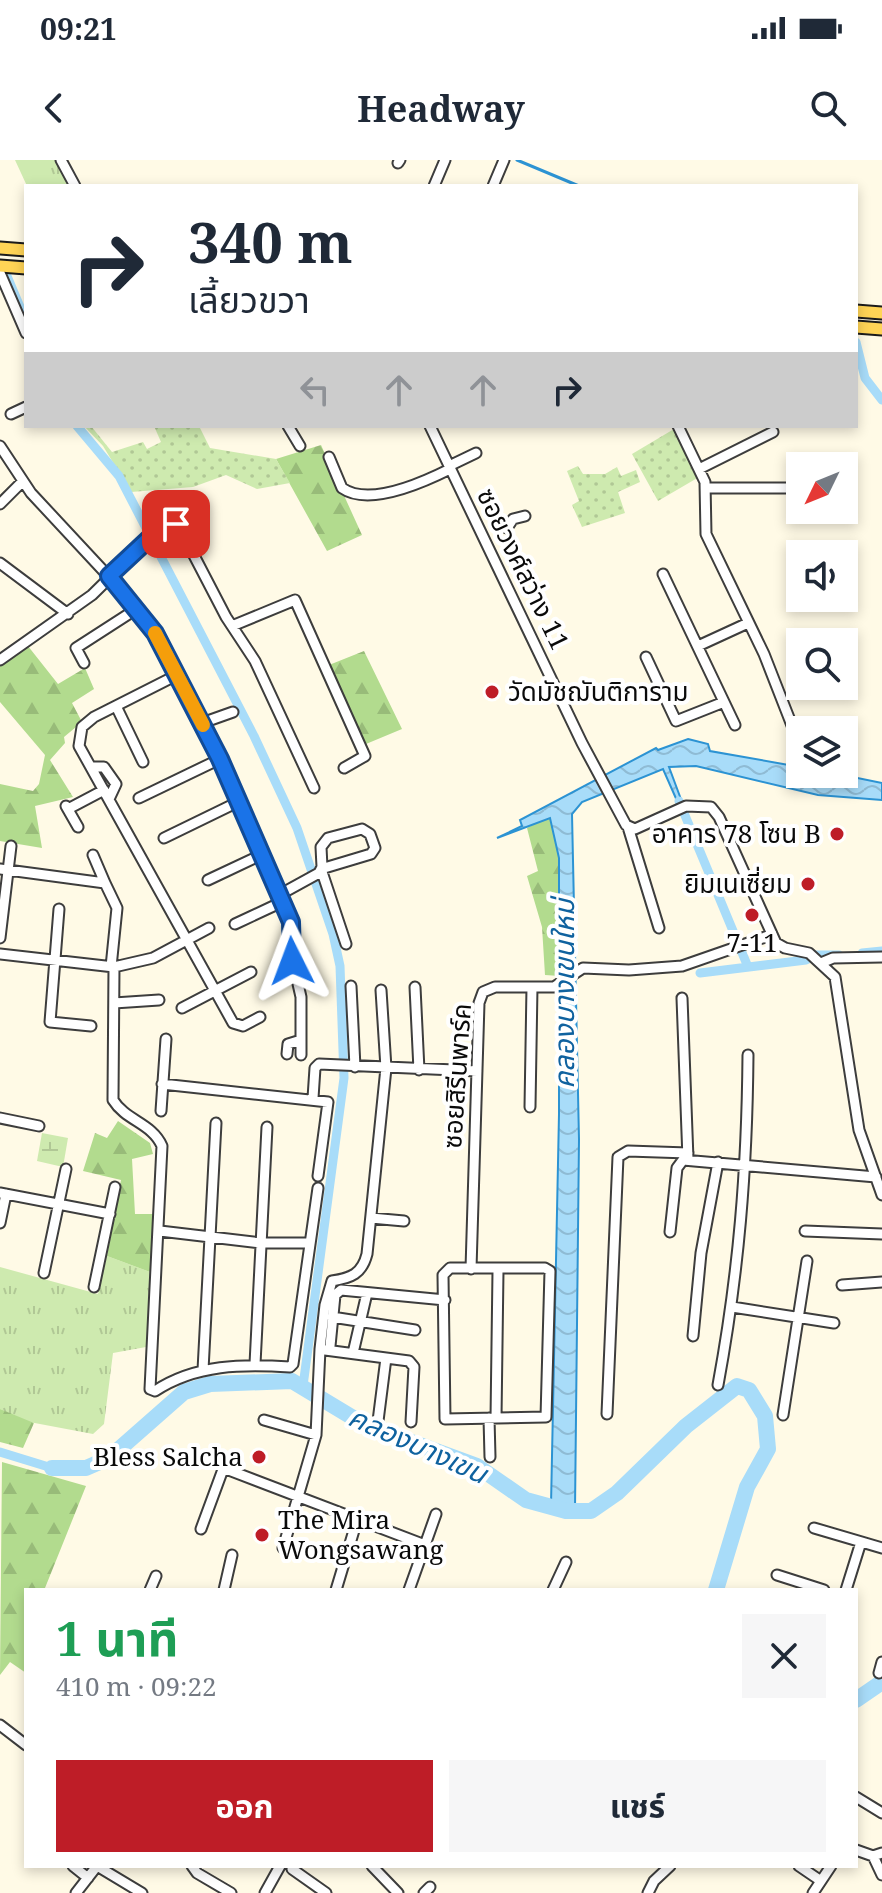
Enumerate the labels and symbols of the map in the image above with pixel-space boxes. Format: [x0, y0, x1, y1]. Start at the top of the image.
north arrow [786, 452, 858, 524]
street label: ซอยวงศ์สว่าง 11 [469, 482, 579, 656]
pin [142, 490, 210, 558]
place label: วัดมัชฌันติการาม [508, 673, 688, 709]
marker: วัดมัชฌันติการาม [483, 683, 501, 701]
place label: อาคาร 78 โซน B [652, 815, 821, 851]
marker: อาคาร 78 โซน B [828, 825, 846, 843]
place label: ยิมเนเซี่ยม [684, 865, 792, 901]
marker: ยิมเนเซี่ยม [799, 875, 817, 893]
water label: คลองบางเขนใหม่ [544, 895, 582, 1089]
marker: 7-11 [743, 906, 761, 924]
position arrow [250, 919, 334, 1003]
place label: 7-11 [726, 924, 778, 960]
street label: ซอยสิรีนพาร์ค [433, 1002, 479, 1150]
water label: คลองบางเขน [343, 1397, 495, 1492]
place label: Bless Salcha [93, 1438, 243, 1474]
marker: Bless Salcha [250, 1448, 268, 1466]
place label: The Mira Wongsawang [278, 1501, 444, 1567]
marker: The Mira Wongsawang [253, 1526, 271, 1544]

